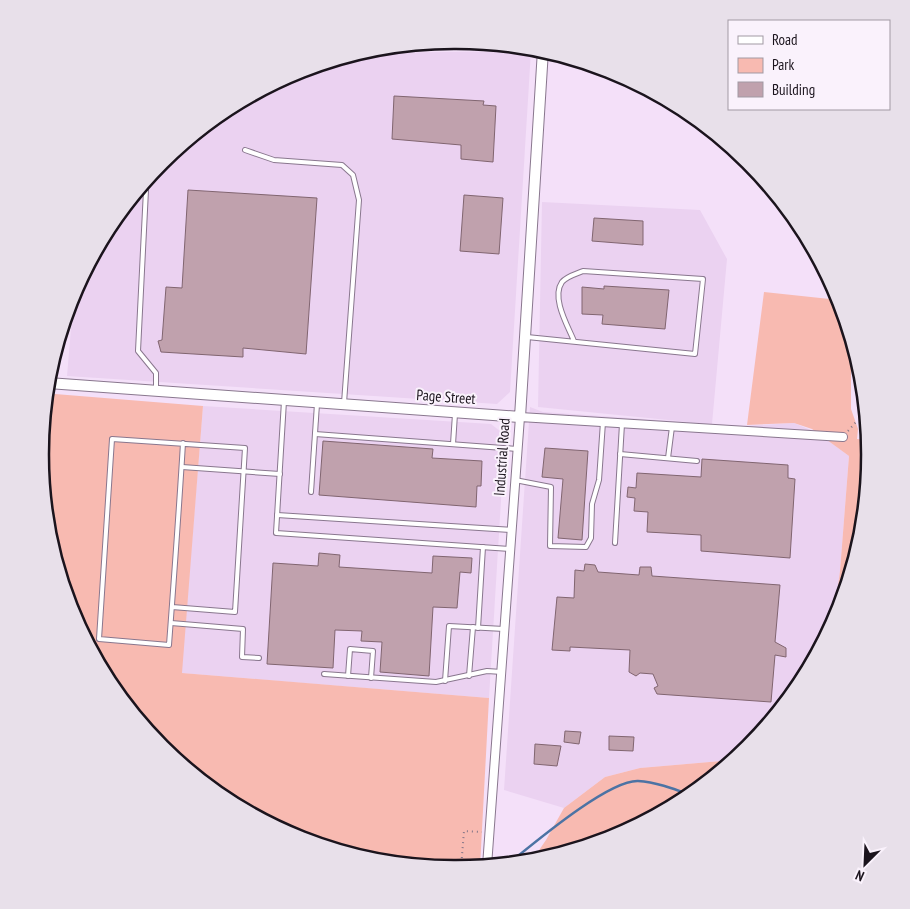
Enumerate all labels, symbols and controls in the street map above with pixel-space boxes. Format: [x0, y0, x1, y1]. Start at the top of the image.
legend [728, 20, 890, 110]
text: Road [772, 30, 798, 49]
text: Park [772, 55, 794, 74]
text: Building [772, 80, 815, 99]
street label: Page Street [416, 385, 476, 408]
street label: Industrial Road [489, 417, 514, 496]
north arrow [840, 839, 890, 889]
text: N [853, 866, 867, 886]

